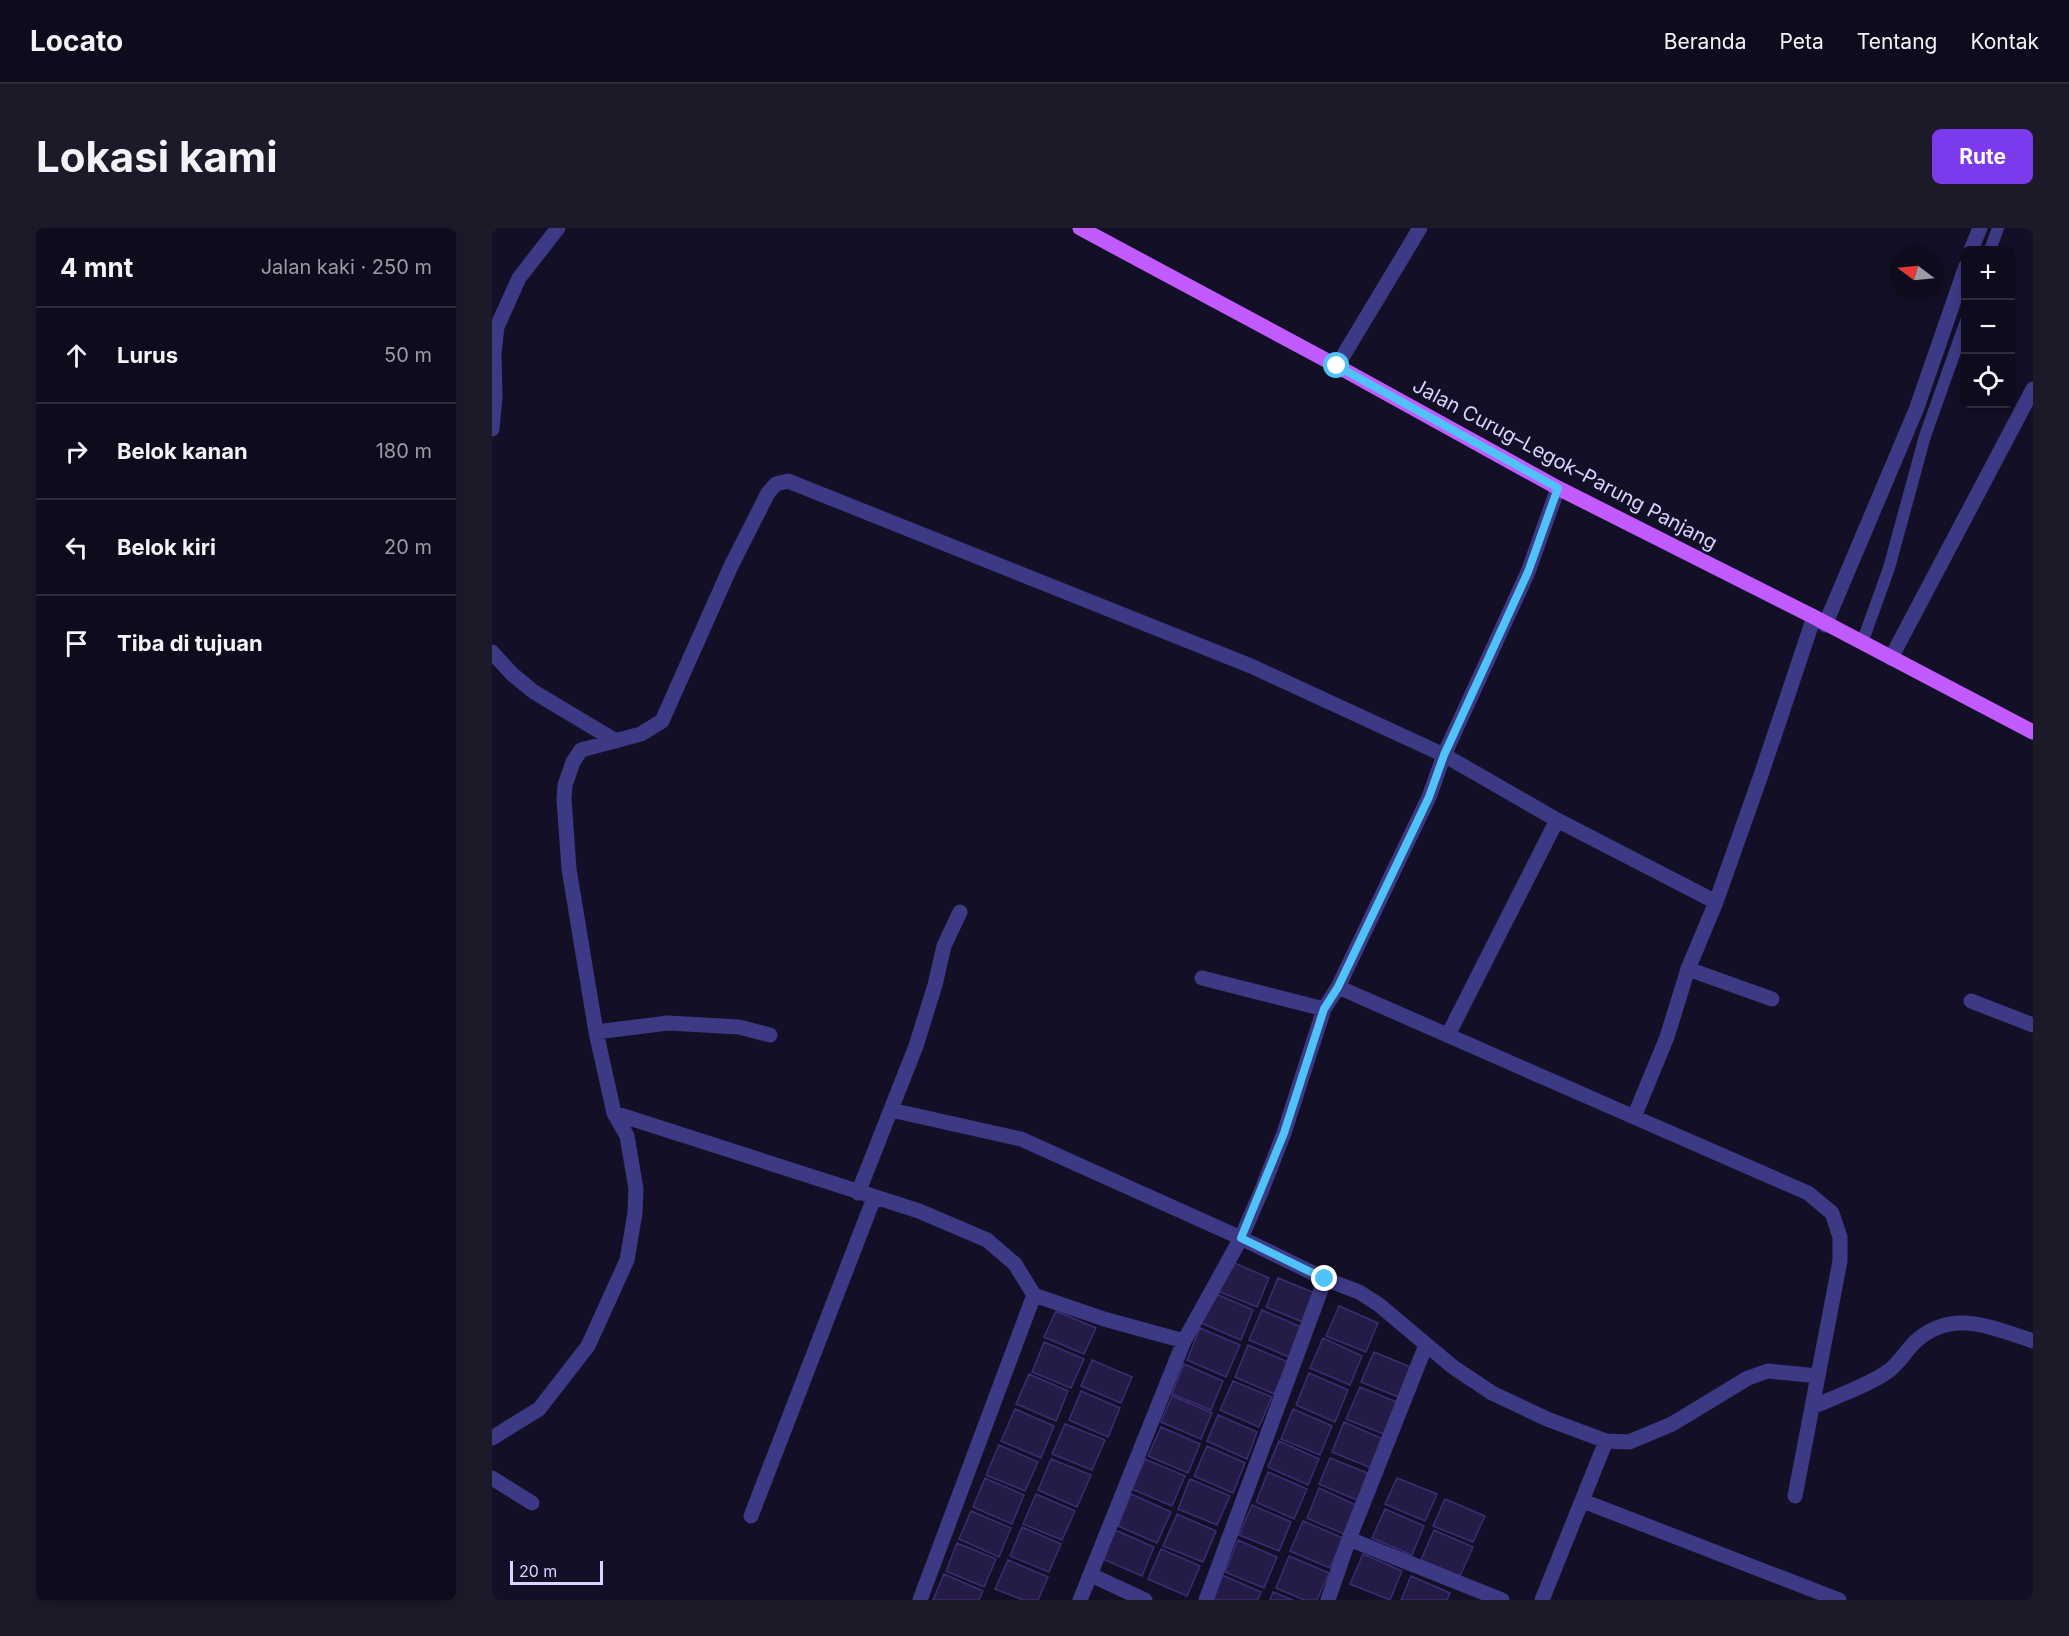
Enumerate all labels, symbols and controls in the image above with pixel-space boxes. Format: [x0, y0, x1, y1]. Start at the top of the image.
text: Locato [30, 24, 123, 58]
text: Beranda [1664, 29, 1746, 54]
text: Peta [1779, 29, 1824, 54]
text: Tentang [1857, 29, 1937, 54]
text: Kontak [1970, 29, 2039, 54]
button: Rute [1932, 129, 2033, 184]
text: Lokasi kami [36, 131, 278, 182]
north arrow [1889, 246, 1943, 300]
map controls [1961, 246, 2015, 408]
button: + [1961, 246, 2015, 300]
text: 4 mnt [60, 252, 133, 283]
text: Jalan kaki · 250 m [261, 255, 432, 279]
button: − [1961, 300, 2015, 354]
icon: ahead [60, 339, 93, 372]
text: Lurus [117, 342, 178, 368]
text: 50 m [384, 343, 432, 367]
route start [1323, 352, 1349, 378]
button: locate [1961, 354, 2015, 408]
street label: Jalan Curug–Legok–Parung Panjang [1409, 373, 1721, 555]
icon: right [60, 435, 93, 468]
text: Belok kanan [117, 438, 248, 464]
text: 180 m [376, 439, 432, 463]
icon: left [60, 531, 93, 564]
text: Belok kiri [117, 534, 216, 560]
text: 20 m [384, 535, 432, 559]
icon: arrive [60, 627, 93, 660]
text: Tiba di tujuan [117, 630, 263, 656]
route end [1311, 1265, 1337, 1291]
scale bar [510, 1558, 603, 1586]
text: 20 m [519, 1561, 557, 1581]

